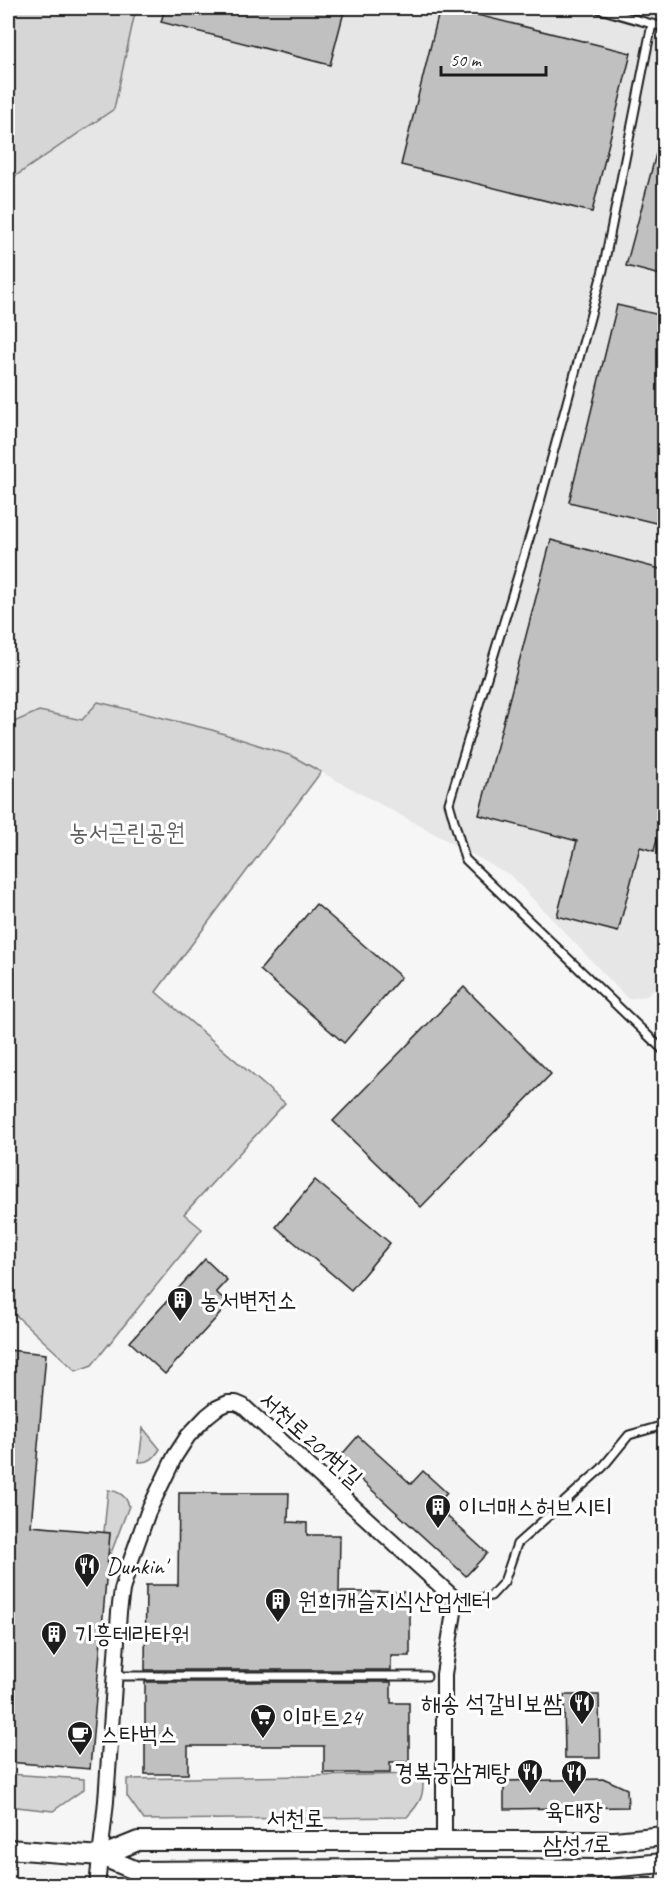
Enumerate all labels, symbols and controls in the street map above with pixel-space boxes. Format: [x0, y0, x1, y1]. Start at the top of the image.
scale bar [441, 39, 546, 77]
text: 50 m [450, 49, 483, 71]
park label: 농서근린공원 [69, 817, 185, 847]
building icon: 농서변전소 [165, 1285, 195, 1323]
place label: 농서변전소 [200, 1285, 297, 1315]
street label: 서천로201번길 [253, 1385, 369, 1493]
building icon: 이너매스허브시티 [423, 1492, 453, 1530]
place label: 이너매스허브시티 [458, 1492, 613, 1522]
restaurant icon: Dunkin' [72, 1551, 102, 1589]
place label: Dunkin' [106, 1551, 171, 1581]
building icon: 원희캐슬지식산업센터 [263, 1586, 293, 1624]
place label: 원희캐슬지식산업센터 [298, 1586, 491, 1616]
building icon: 기흥테라타워 [39, 1619, 69, 1657]
place label: 기흥테라타워 [74, 1619, 190, 1649]
place label: 해송 석갈비보쌈 [421, 1688, 562, 1718]
restaurant icon: 해송 석갈비보쌈 [567, 1688, 597, 1726]
supermarket icon: 이마트24 [248, 1702, 278, 1740]
place label: 이마트24 [282, 1702, 364, 1732]
cafe icon: 스타벅스 [65, 1719, 95, 1757]
place label: 스타벅스 [100, 1719, 177, 1749]
place label: 경복궁삼계탕 [394, 1757, 511, 1787]
restaurant icon: 경복궁삼계탕 [515, 1757, 545, 1795]
restaurant icon: 육대장 [559, 1758, 589, 1796]
place label: 육대장 [545, 1796, 603, 1826]
street label: 서천로 [266, 1803, 324, 1833]
street label: 삼성1로 [542, 1828, 612, 1860]

